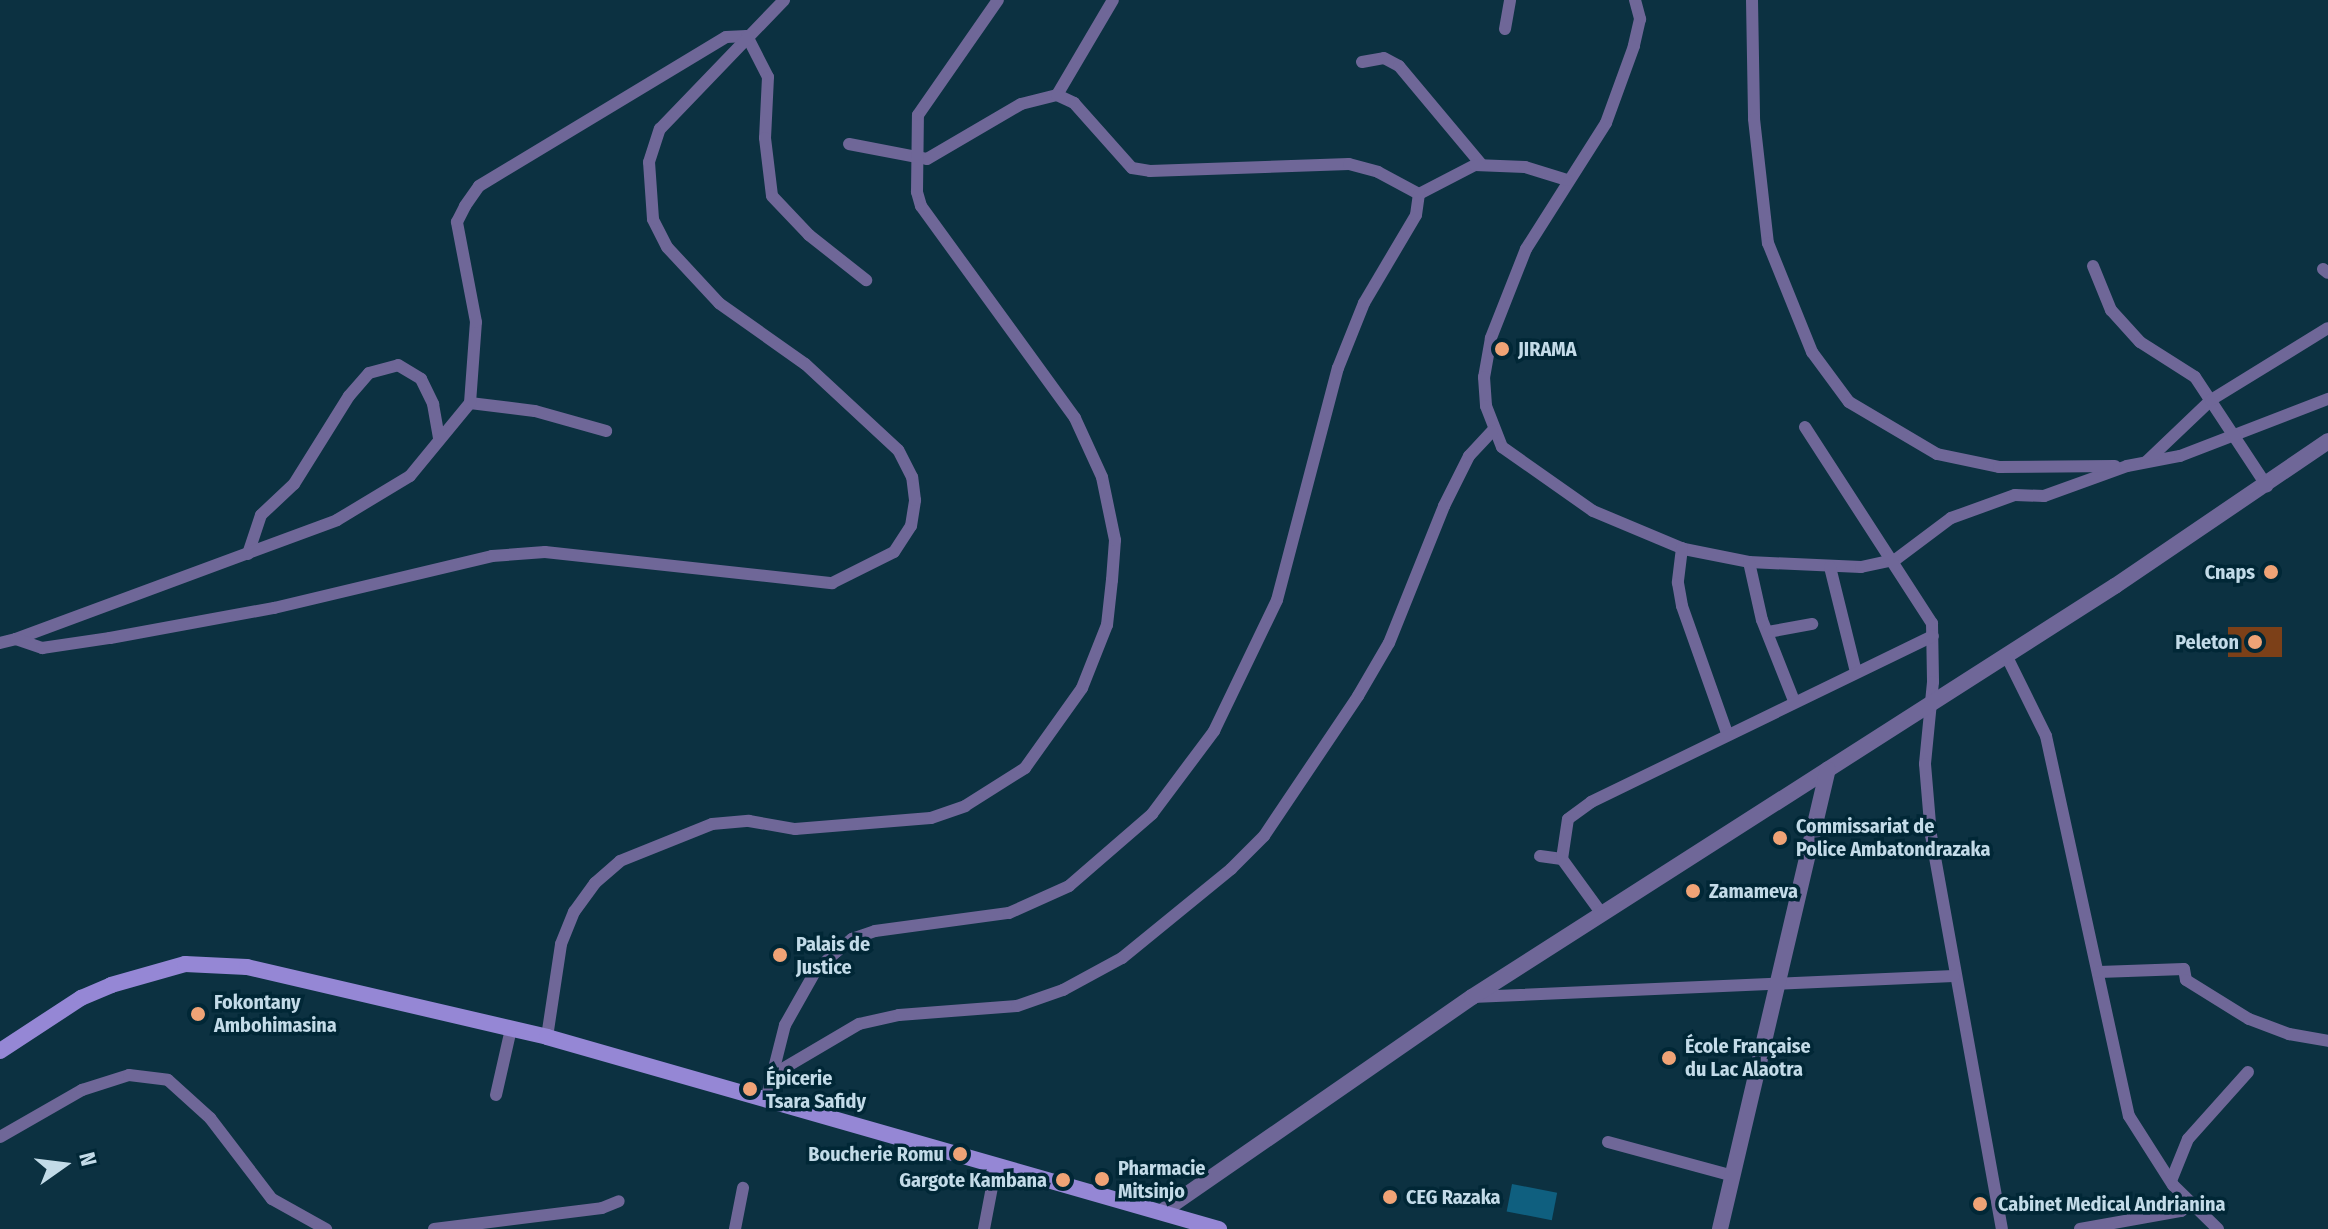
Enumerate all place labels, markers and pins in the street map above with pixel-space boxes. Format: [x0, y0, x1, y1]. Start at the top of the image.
place label: JIRAMA [1518, 337, 1577, 361]
marker: JIRAMA [1493, 340, 1511, 358]
place label: Cnaps [2205, 560, 2255, 584]
marker: Cnaps [2262, 563, 2280, 581]
place label: Peleton [2175, 630, 2239, 654]
marker: Peleton [2246, 633, 2264, 651]
place label: Commissariat de Police Ambatondrazaka [1796, 814, 1990, 861]
marker: Commissariat de Police Ambatondrazaka [1771, 829, 1789, 847]
place label: Zamameva [1709, 879, 1798, 903]
marker: Zamameva [1684, 882, 1702, 900]
place label: Palais de Justice [796, 932, 870, 979]
marker: Palais de Justice [771, 946, 789, 964]
place label: Fokontany Ambohimasina [214, 990, 337, 1037]
marker: Fokontany Ambohimasina [189, 1005, 207, 1023]
place label: École Française du Lac Alaotra [1685, 1034, 1811, 1081]
marker: École Française du Lac Alaotra [1660, 1049, 1678, 1067]
place label: Épicerie Tsara Safidy [766, 1066, 866, 1113]
marker: Épicerie Tsara Safidy [741, 1080, 759, 1098]
place label: Boucherie Romu [808, 1142, 944, 1166]
marker: Boucherie Romu [951, 1145, 969, 1163]
place label: Pharmacie Mitsinjo [1118, 1156, 1205, 1203]
place label: Gargote Kambana [899, 1168, 1047, 1192]
marker: Pharmacie Mitsinjo [1093, 1170, 1111, 1188]
marker: Gargote Kambana [1054, 1171, 1072, 1189]
place label: CEG Razaka [1406, 1185, 1501, 1209]
marker: CEG Razaka [1381, 1188, 1399, 1206]
place label: Cabinet Medical Andrianina [1998, 1192, 2225, 1216]
marker: Cabinet Medical Andrianina [1969, 1193, 1991, 1215]

